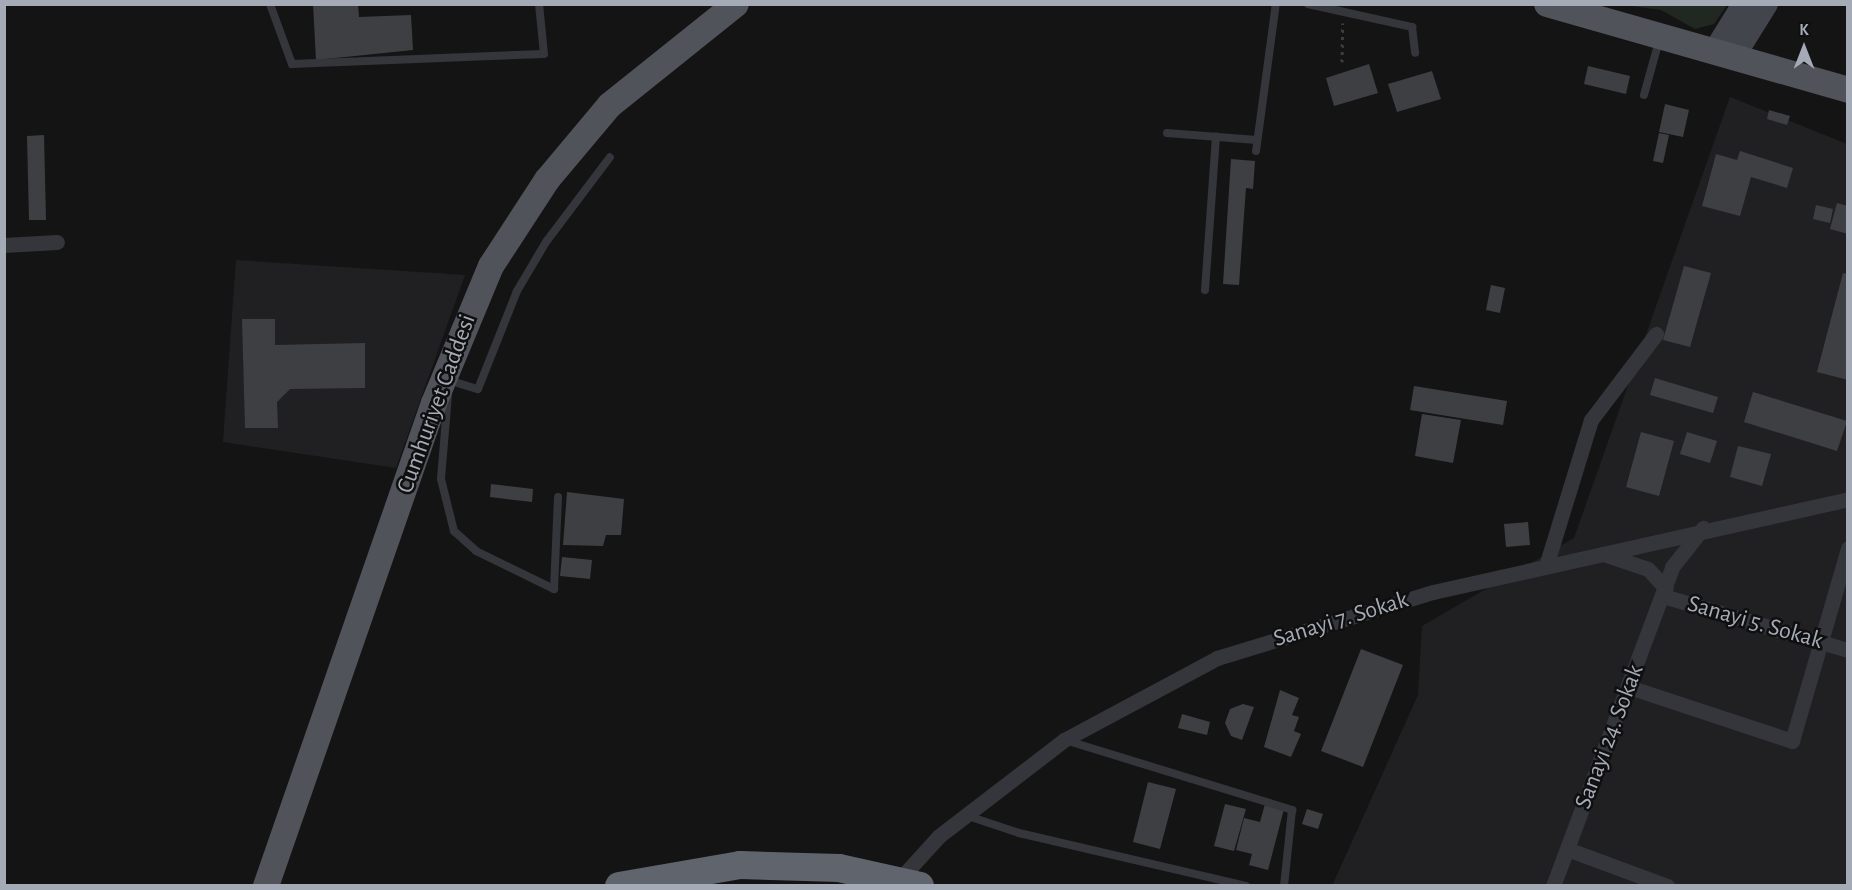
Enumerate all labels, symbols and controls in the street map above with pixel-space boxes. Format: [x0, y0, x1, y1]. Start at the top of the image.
north arrow [1774, 18, 1834, 78]
text: K [1799, 22, 1809, 38]
street label: Cumhuriyet Caddesi [391, 311, 483, 497]
street label: Sanayi 7. Sokak [1270, 586, 1412, 654]
street label: Sanayi 5. Sokak [1684, 590, 1826, 656]
street label: Sanayi 24. Sokak [1569, 661, 1651, 813]

